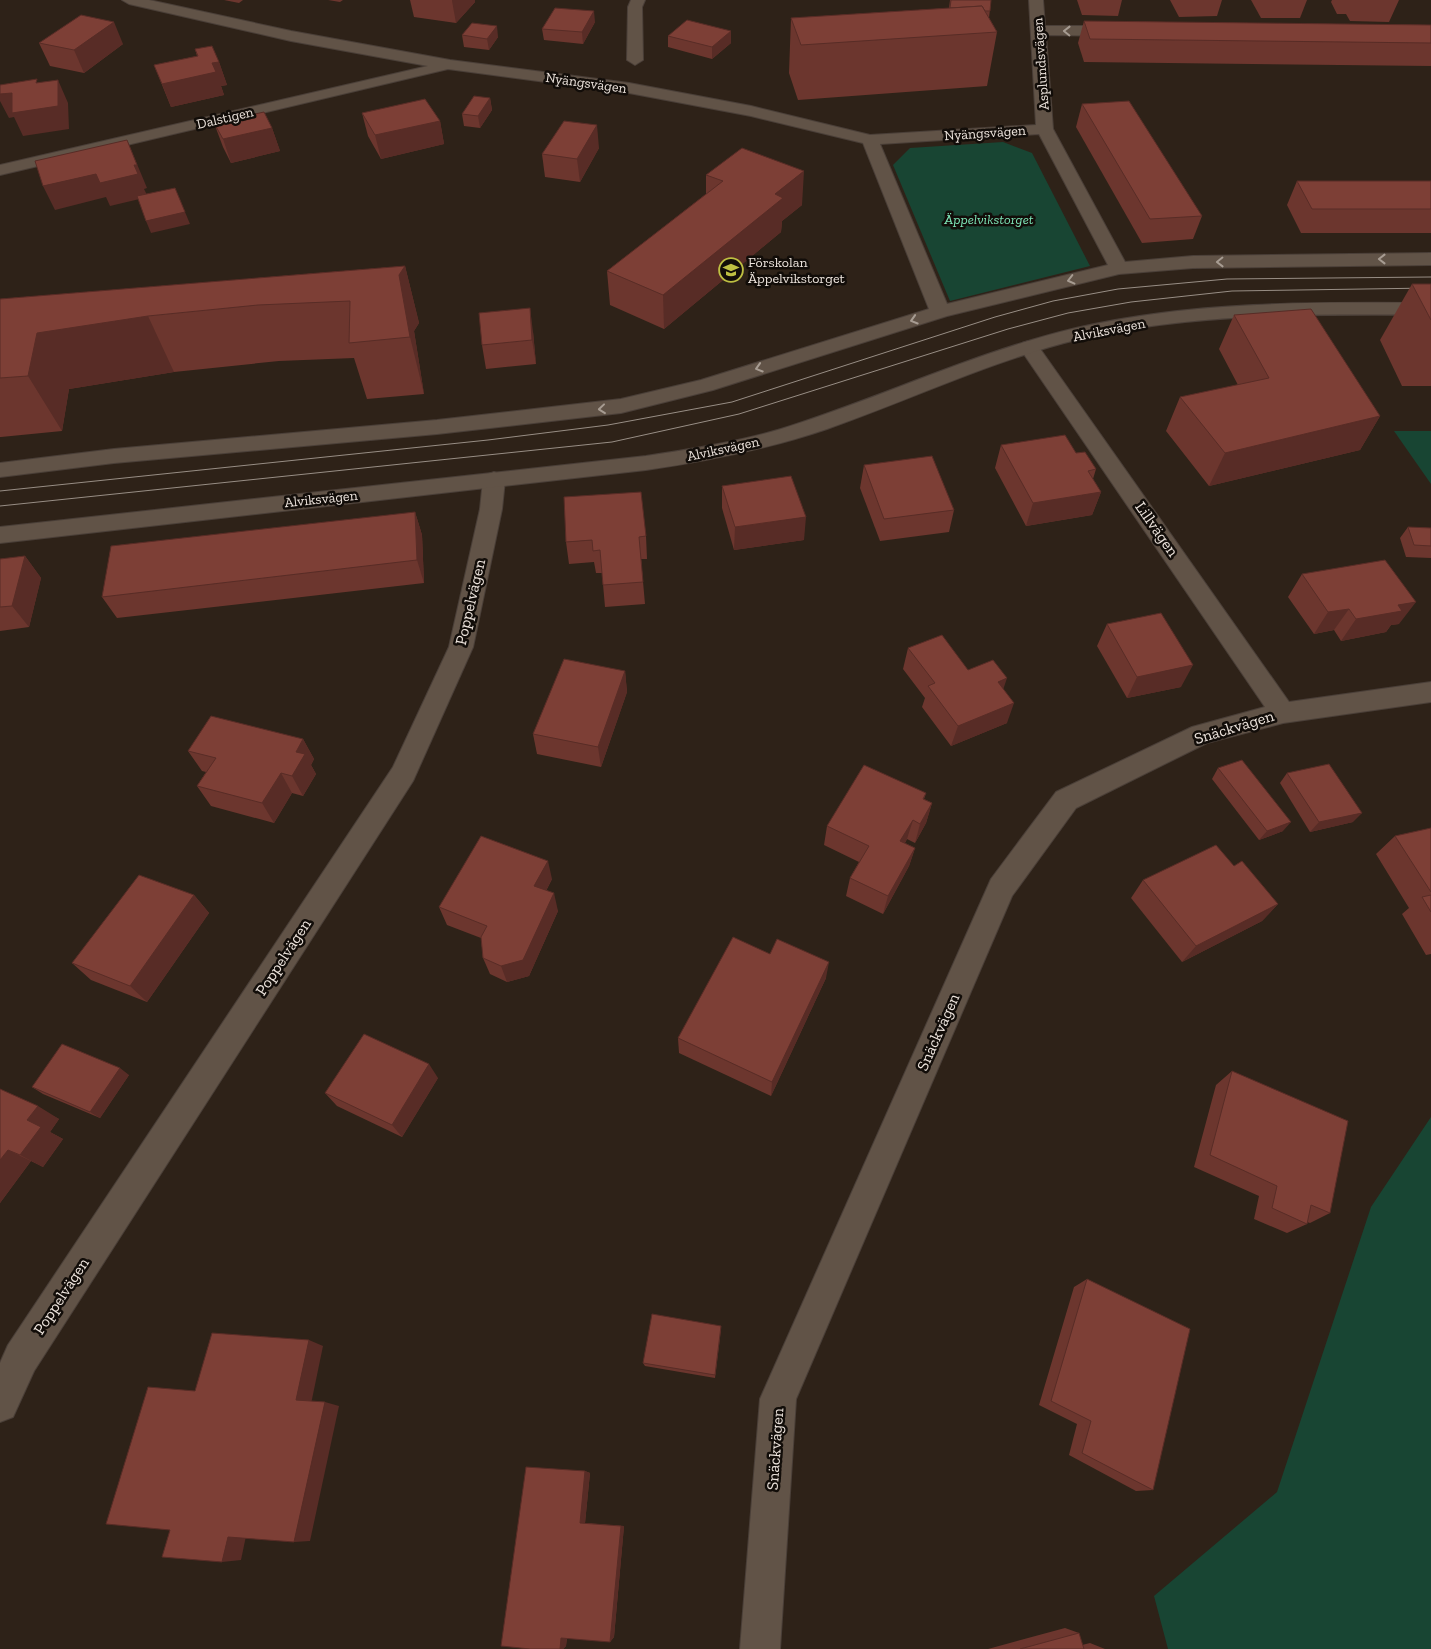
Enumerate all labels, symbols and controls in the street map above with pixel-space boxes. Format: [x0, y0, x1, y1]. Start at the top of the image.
street label: Asplundsvägen [1029, 17, 1053, 111]
one-way arrow [1063, 26, 1071, 36]
street label: Nyängsvägen [544, 69, 628, 97]
street label: Dalstigen [195, 103, 255, 133]
street label: Nyängsvägen [944, 122, 1026, 144]
park label: Äppelvikstorget [943, 211, 1034, 228]
place label: Förskolan Äppelvikstorget [748, 254, 845, 287]
one-way arrow [1378, 254, 1386, 264]
school or university icon: Förskolan Äppelvikstorget [718, 257, 744, 283]
one-way arrow [1216, 257, 1224, 267]
one-way arrow [1067, 274, 1076, 285]
one-way arrow [910, 314, 919, 324]
street label: Alviksvägen [1071, 315, 1147, 345]
one-way arrow [755, 363, 764, 373]
one-way arrow [598, 403, 606, 414]
street label: Alviksvägen [685, 433, 761, 465]
street label: Alviksvägen [284, 487, 358, 511]
street label: Lillvägen [1131, 498, 1183, 561]
street label: Poppelvägen [451, 556, 489, 647]
street label: Snäckvägen [1192, 706, 1277, 748]
street label: Poppelvägen [251, 914, 315, 999]
street label: Snäckvägen [913, 990, 964, 1074]
street label: Poppelvägen [29, 1253, 93, 1338]
street label: Snäckvägen [763, 1406, 787, 1491]

